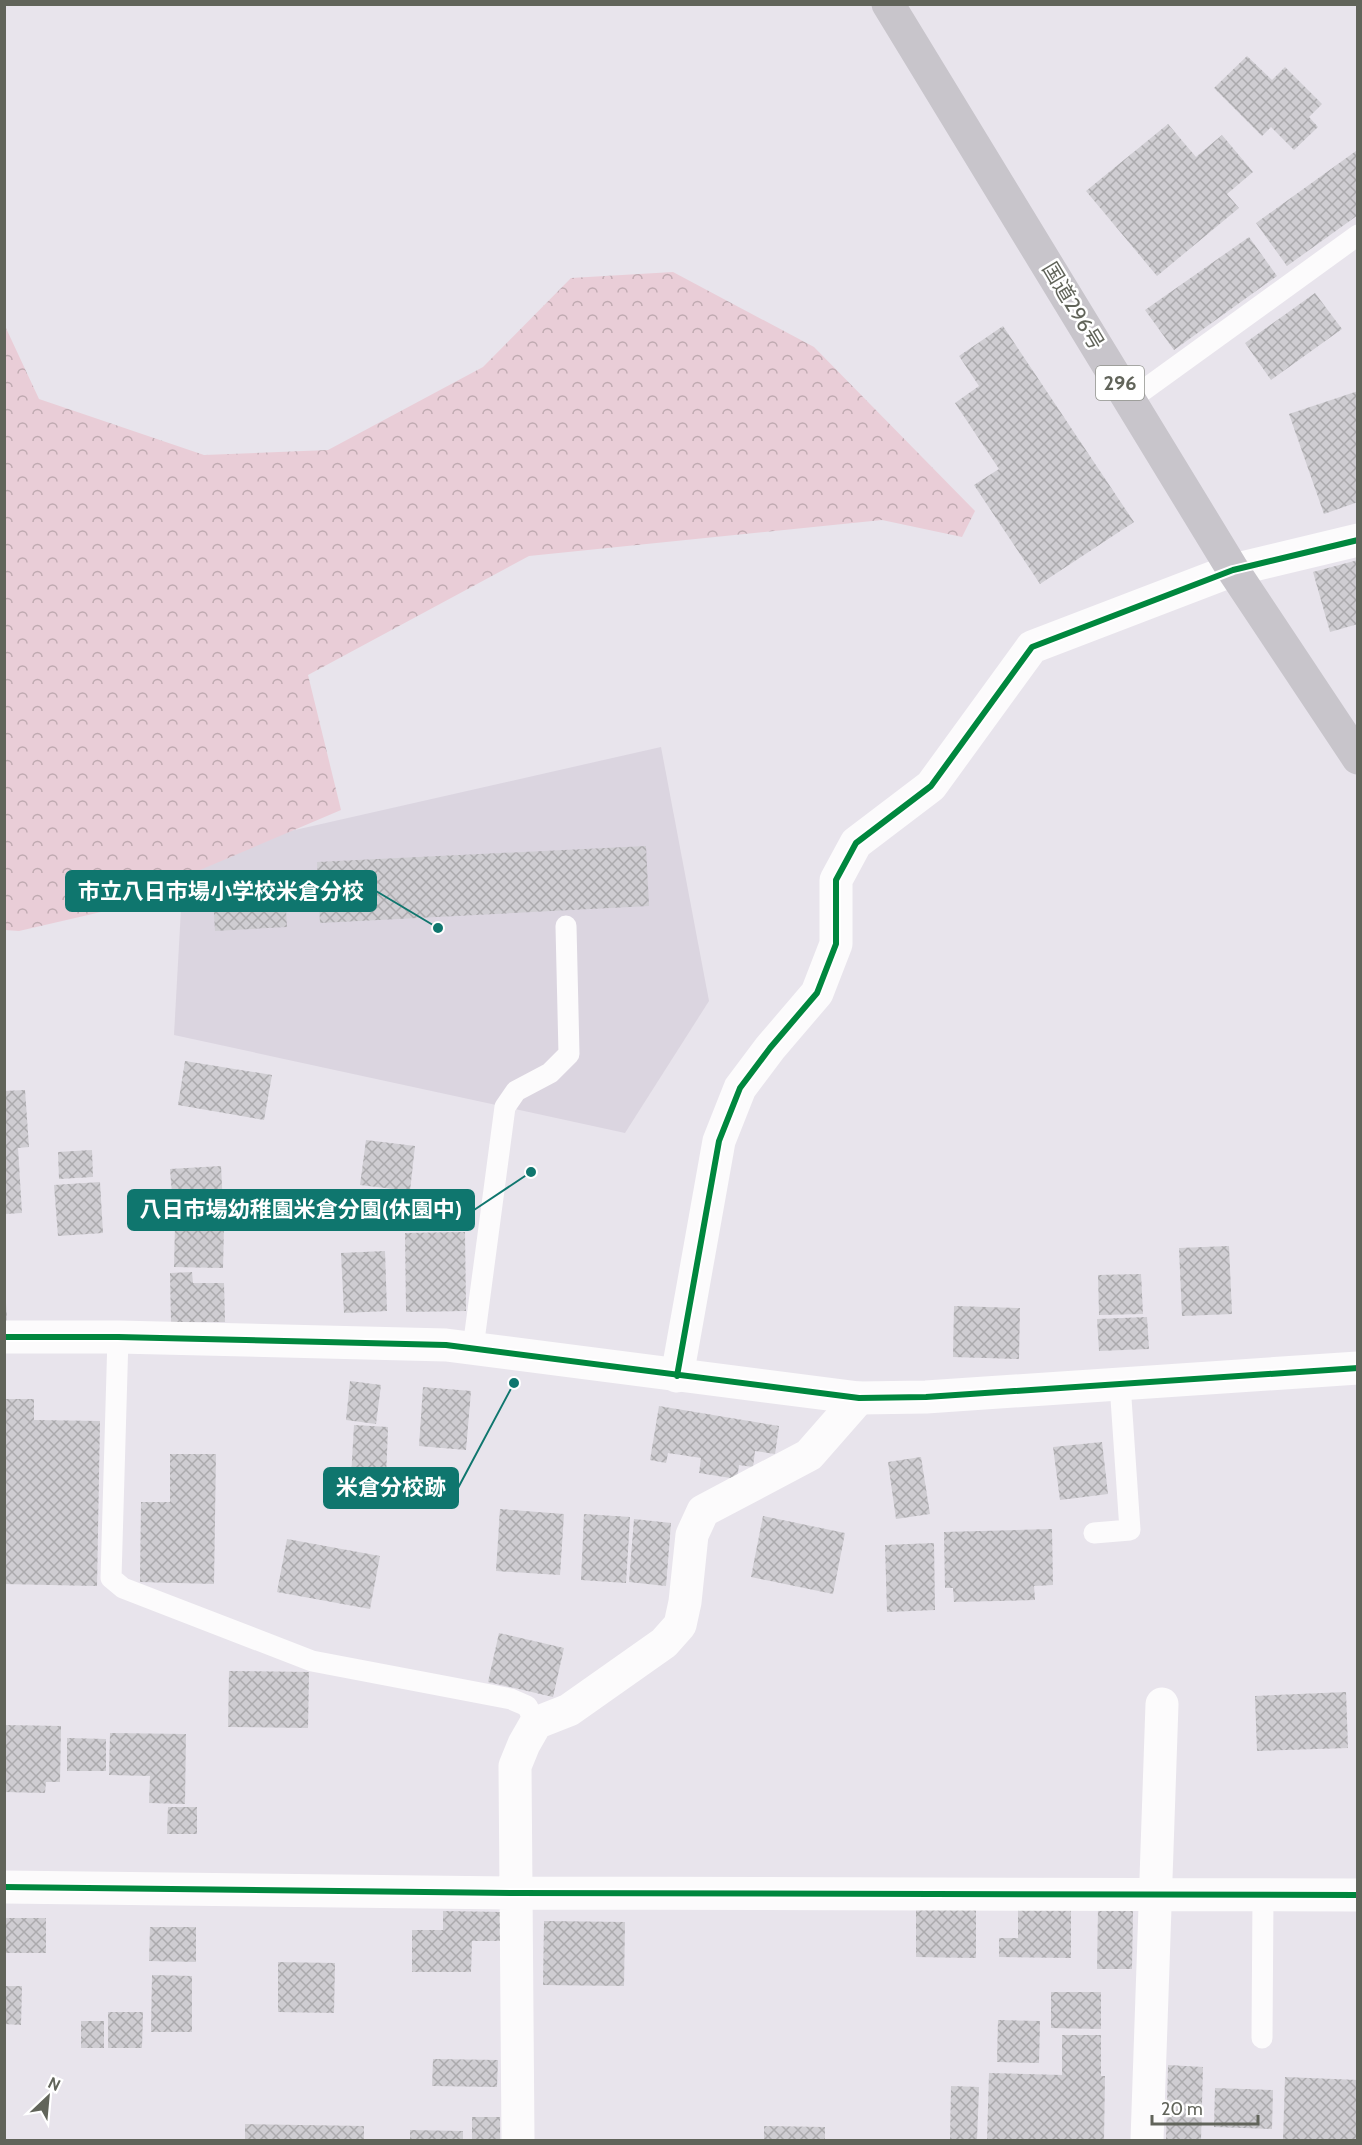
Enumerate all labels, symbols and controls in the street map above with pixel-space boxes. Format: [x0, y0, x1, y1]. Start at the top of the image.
street label: 国道296号 [1038, 257, 1109, 354]
road number: 296 [1096, 366, 1144, 400]
callout: 市立八日市場小学校米倉分校 [66, 871, 376, 911]
text: 市立八日市場小学校米倉分校 [78, 878, 364, 905]
callout: 八日市場幼稚園米倉分園(休園中) [128, 1190, 474, 1230]
text: 八日市場幼稚園米倉分園(休園中) [140, 1196, 462, 1223]
callout: 米倉分校跡 [324, 1468, 458, 1508]
text: 米倉分校跡 [336, 1474, 446, 1501]
north arrow [18, 2067, 78, 2127]
text: N [45, 2073, 64, 2095]
scale bar [1152, 2088, 1258, 2126]
text: 20 m [1161, 2098, 1203, 2120]

